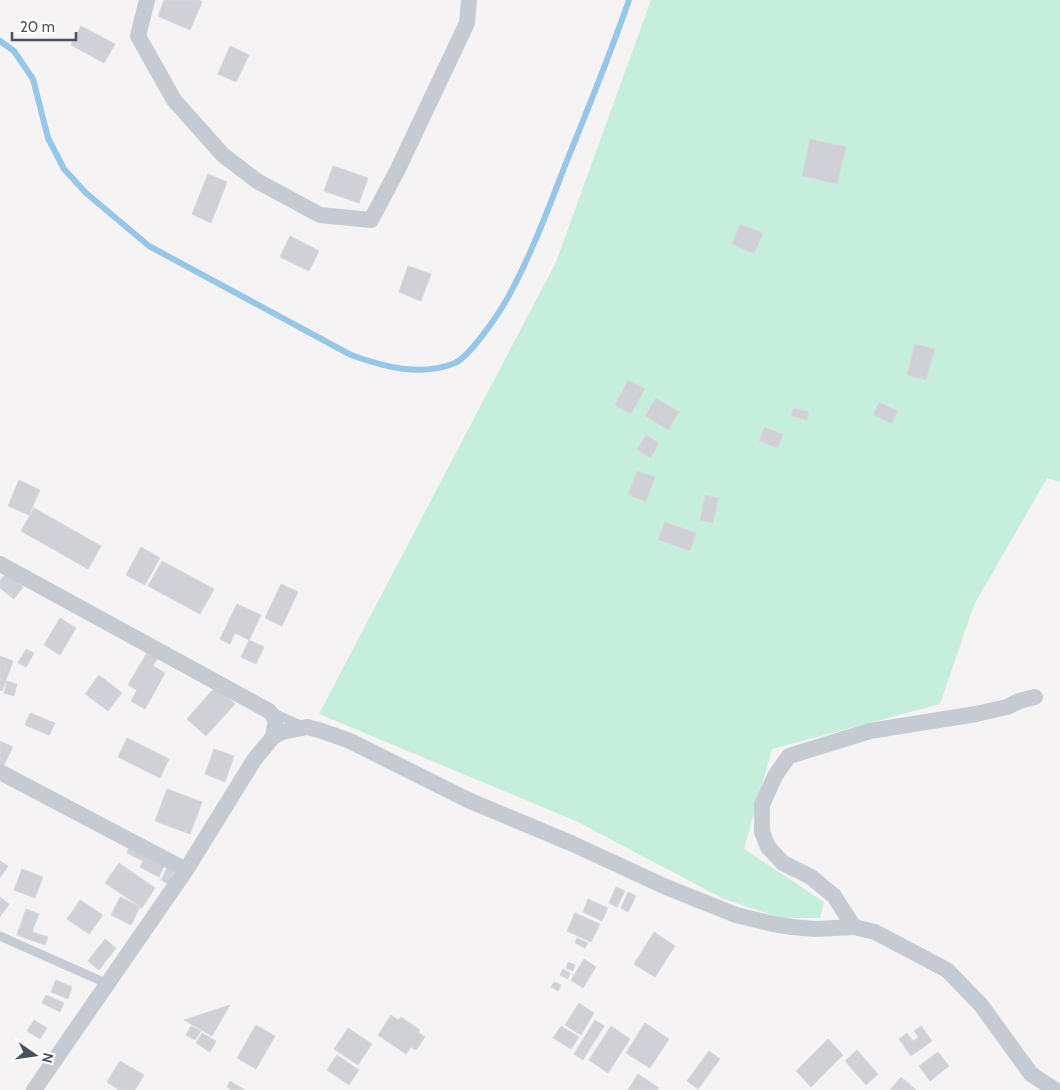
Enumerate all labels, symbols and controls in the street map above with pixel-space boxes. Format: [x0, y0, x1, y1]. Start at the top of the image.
scale bar [12, 10, 76, 42]
text: 20 m [20, 18, 55, 36]
north arrow [10, 1030, 60, 1080]
text: N [38, 1051, 58, 1065]

